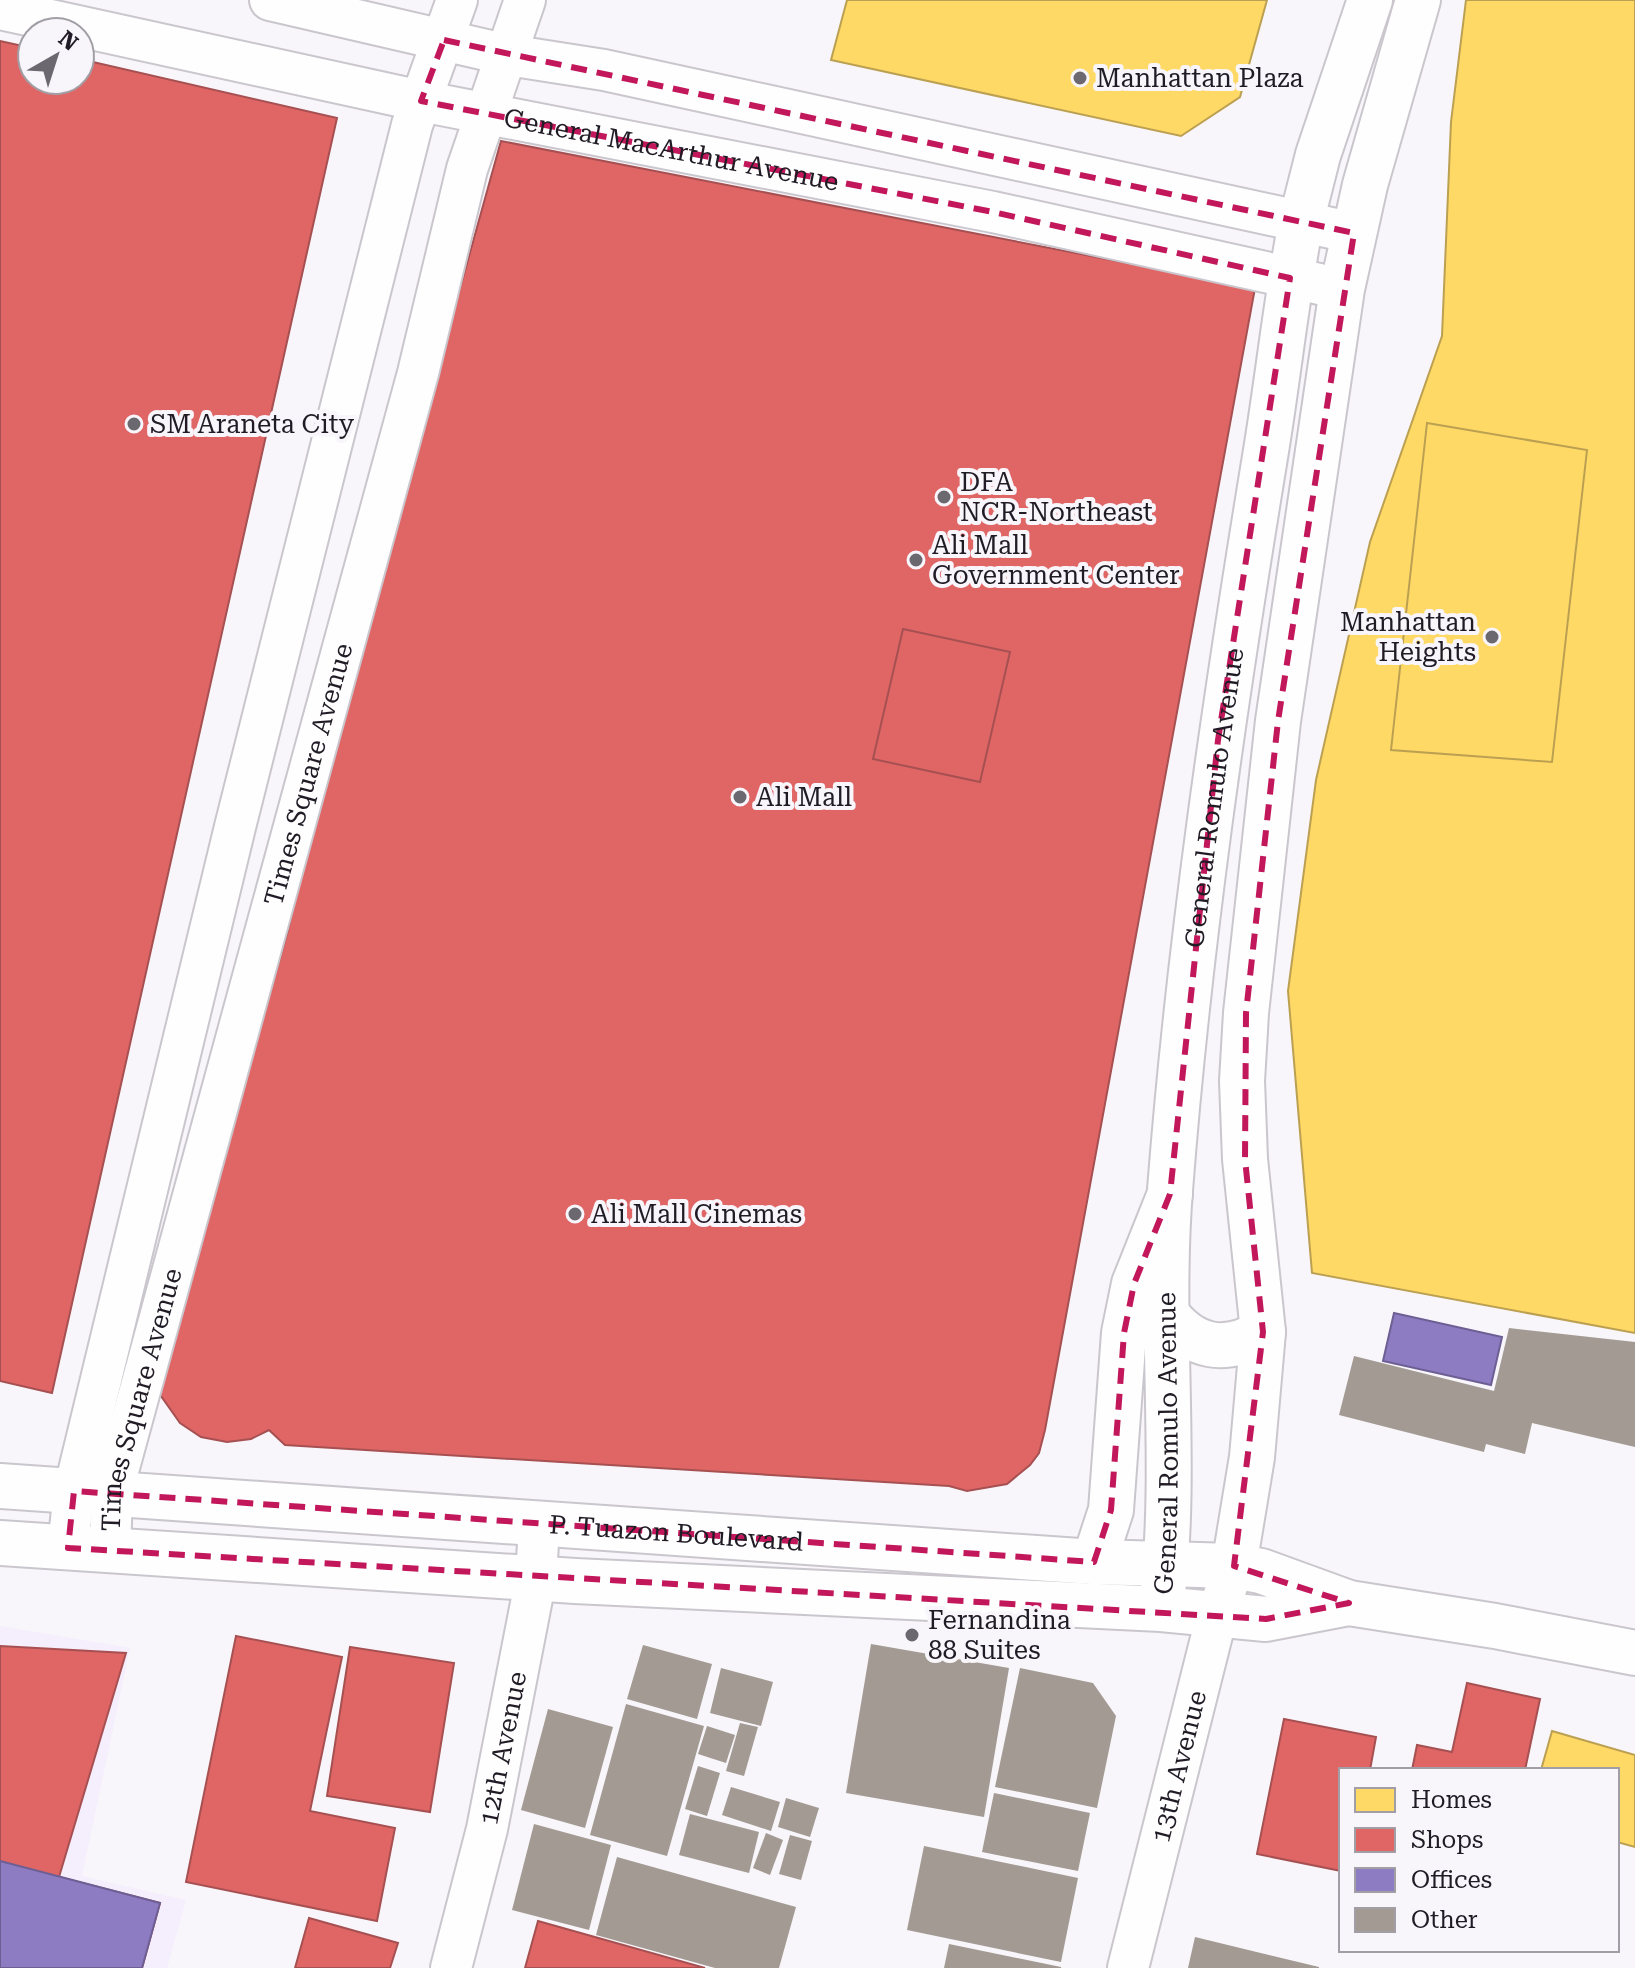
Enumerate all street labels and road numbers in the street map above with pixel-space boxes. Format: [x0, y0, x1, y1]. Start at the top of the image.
street label: General MacArthur Avenue [501, 102, 841, 197]
street label: Times Square Avenue [258, 640, 358, 909]
street label: General Romulo Avenue [1179, 646, 1249, 950]
street label: Times Square Avenue [96, 1265, 188, 1532]
street label: General Romulo Avenue [1148, 1292, 1184, 1596]
street label: P. Tuazon Boulevard [548, 1509, 805, 1557]
street label: 12th Avenue [473, 1669, 532, 1827]
street label: 13th Avenue [1145, 1687, 1212, 1845]

